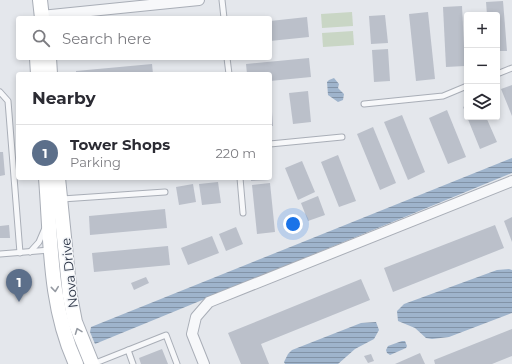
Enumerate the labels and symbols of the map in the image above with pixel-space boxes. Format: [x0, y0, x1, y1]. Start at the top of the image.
your location [283, 214, 303, 234]
street label: Nova Drive [57, 237, 81, 309]
pin: 1 [6, 269, 32, 302]
one-way arrow [50, 285, 59, 292]
one-way arrow [75, 327, 83, 334]

